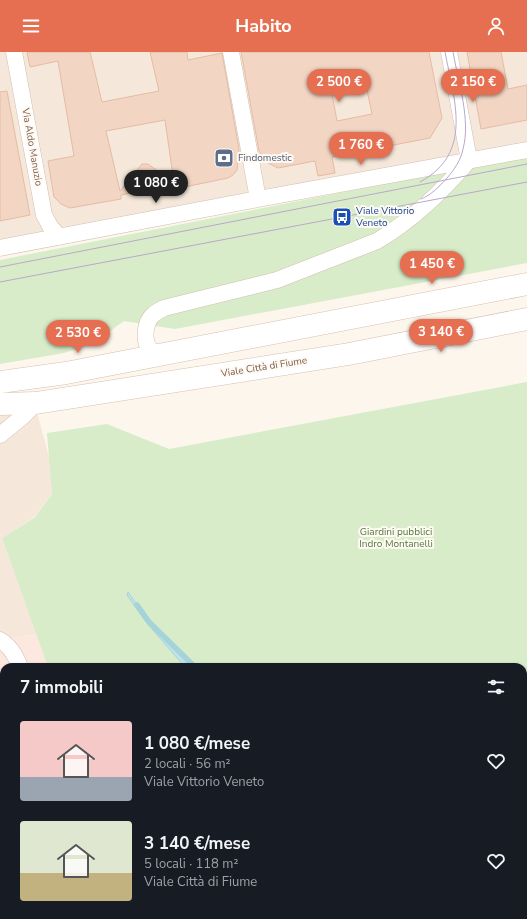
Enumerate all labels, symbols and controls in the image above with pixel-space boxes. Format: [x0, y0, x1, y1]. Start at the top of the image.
text: Habito [235, 14, 292, 38]
icon: menu [20, 15, 42, 37]
icon: person [485, 15, 507, 37]
pin: 2 500 € [302, 69, 376, 103]
pin: 2 150 € [436, 69, 510, 103]
text: 2 500 € [316, 73, 362, 91]
text: 2 150 € [450, 73, 496, 91]
street label: Via Aldo Manuzio [18, 106, 46, 187]
pin: 1 760 € [324, 132, 398, 166]
text: 1 760 € [338, 136, 384, 154]
bank icon: Findomestic [213, 147, 235, 169]
place label: Findomestic [238, 151, 292, 165]
pin: 1 080 € [119, 170, 193, 204]
text: 1 080 € [133, 174, 179, 192]
place label: Viale Vittorio Veneto [355, 204, 415, 230]
bus stop icon: Viale Vittorio Veneto [331, 206, 353, 228]
pin: 1 450 € [395, 251, 469, 285]
text: 1 450 € [409, 255, 455, 273]
pin: 3 140 € [404, 319, 478, 353]
pin: 2 530 € [41, 320, 115, 354]
text: 3 140 € [418, 323, 464, 341]
text: 2 530 € [55, 324, 101, 342]
street label: Viale Città di Fiume [219, 353, 308, 381]
park label: Giardini pubblici Indro Montanelli [359, 525, 433, 551]
text: 7 immobili [20, 676, 103, 699]
icon: filters [485, 676, 507, 698]
text: 1 080 €/mese [144, 732, 250, 755]
icon: home [52, 737, 100, 785]
icon: heart [485, 750, 507, 772]
text: 2 locali · 56 m² [144, 755, 231, 773]
text: Viale Vittorio Veneto [144, 773, 264, 791]
text: 3 140 €/mese [144, 832, 250, 855]
icon: home [52, 837, 100, 885]
icon: heart [485, 850, 507, 872]
text: 5 locali · 118 m² [144, 855, 238, 873]
text: Viale Città di Fiume [144, 873, 257, 891]

